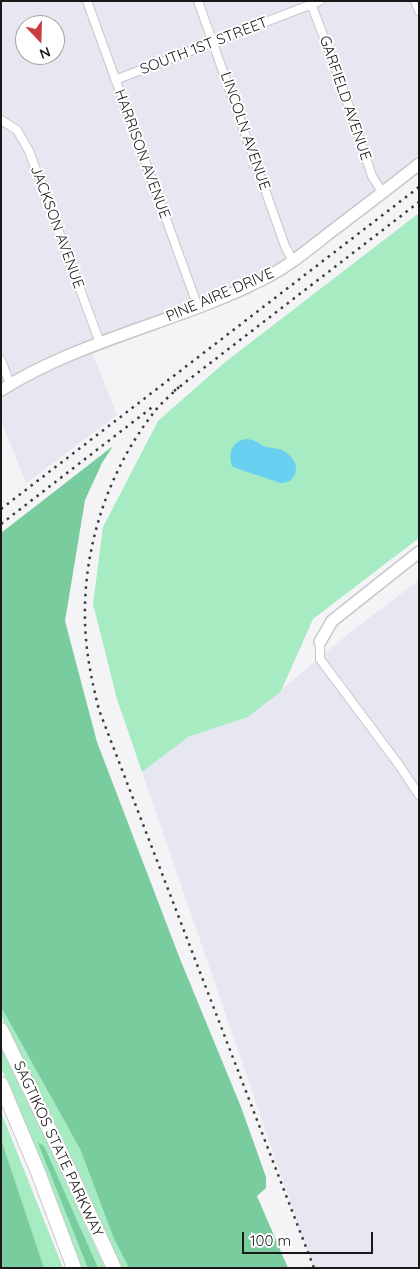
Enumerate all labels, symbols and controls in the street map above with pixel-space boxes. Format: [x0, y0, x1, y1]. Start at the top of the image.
street label: SOUTH 1ST STREET [138, 13, 270, 79]
north arrow [15, 15, 65, 65]
street label: GARFIELD AVENUE [315, 33, 375, 163]
text: N [37, 43, 53, 63]
street label: LINCOLN AVENUE [216, 70, 274, 192]
street label: HARRISON AVENUE [110, 87, 174, 221]
street label: JACKSON AVENUE [26, 163, 88, 291]
street label: PINE AIRE DRIVE [163, 264, 277, 326]
street label: SAGTIKOS STATE PARKWAY [9, 1058, 107, 1240]
scale bar [245, 1222, 376, 1254]
text: 100 m [250, 1231, 291, 1250]

